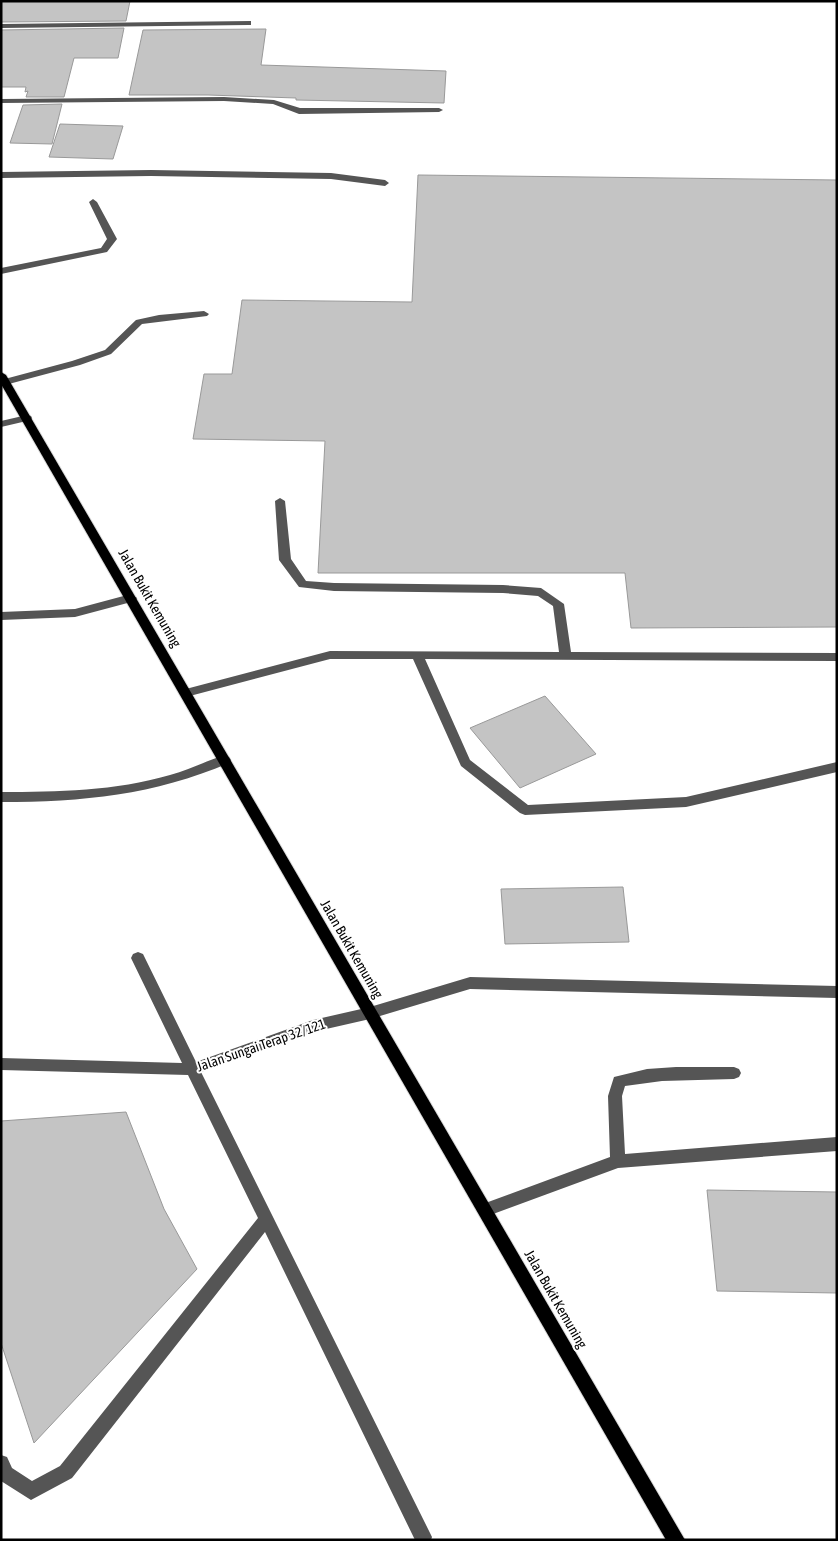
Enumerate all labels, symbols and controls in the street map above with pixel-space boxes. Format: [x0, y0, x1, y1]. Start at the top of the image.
street label: Jalan Bukit Kemuning [115, 546, 185, 650]
street label: Jalan Bukit Kemuning [317, 897, 387, 1001]
street label: Jalan Sungai Terap 32/121 [195, 1015, 327, 1075]
street label: Jalan Bukit Kemuning [521, 1247, 591, 1351]

